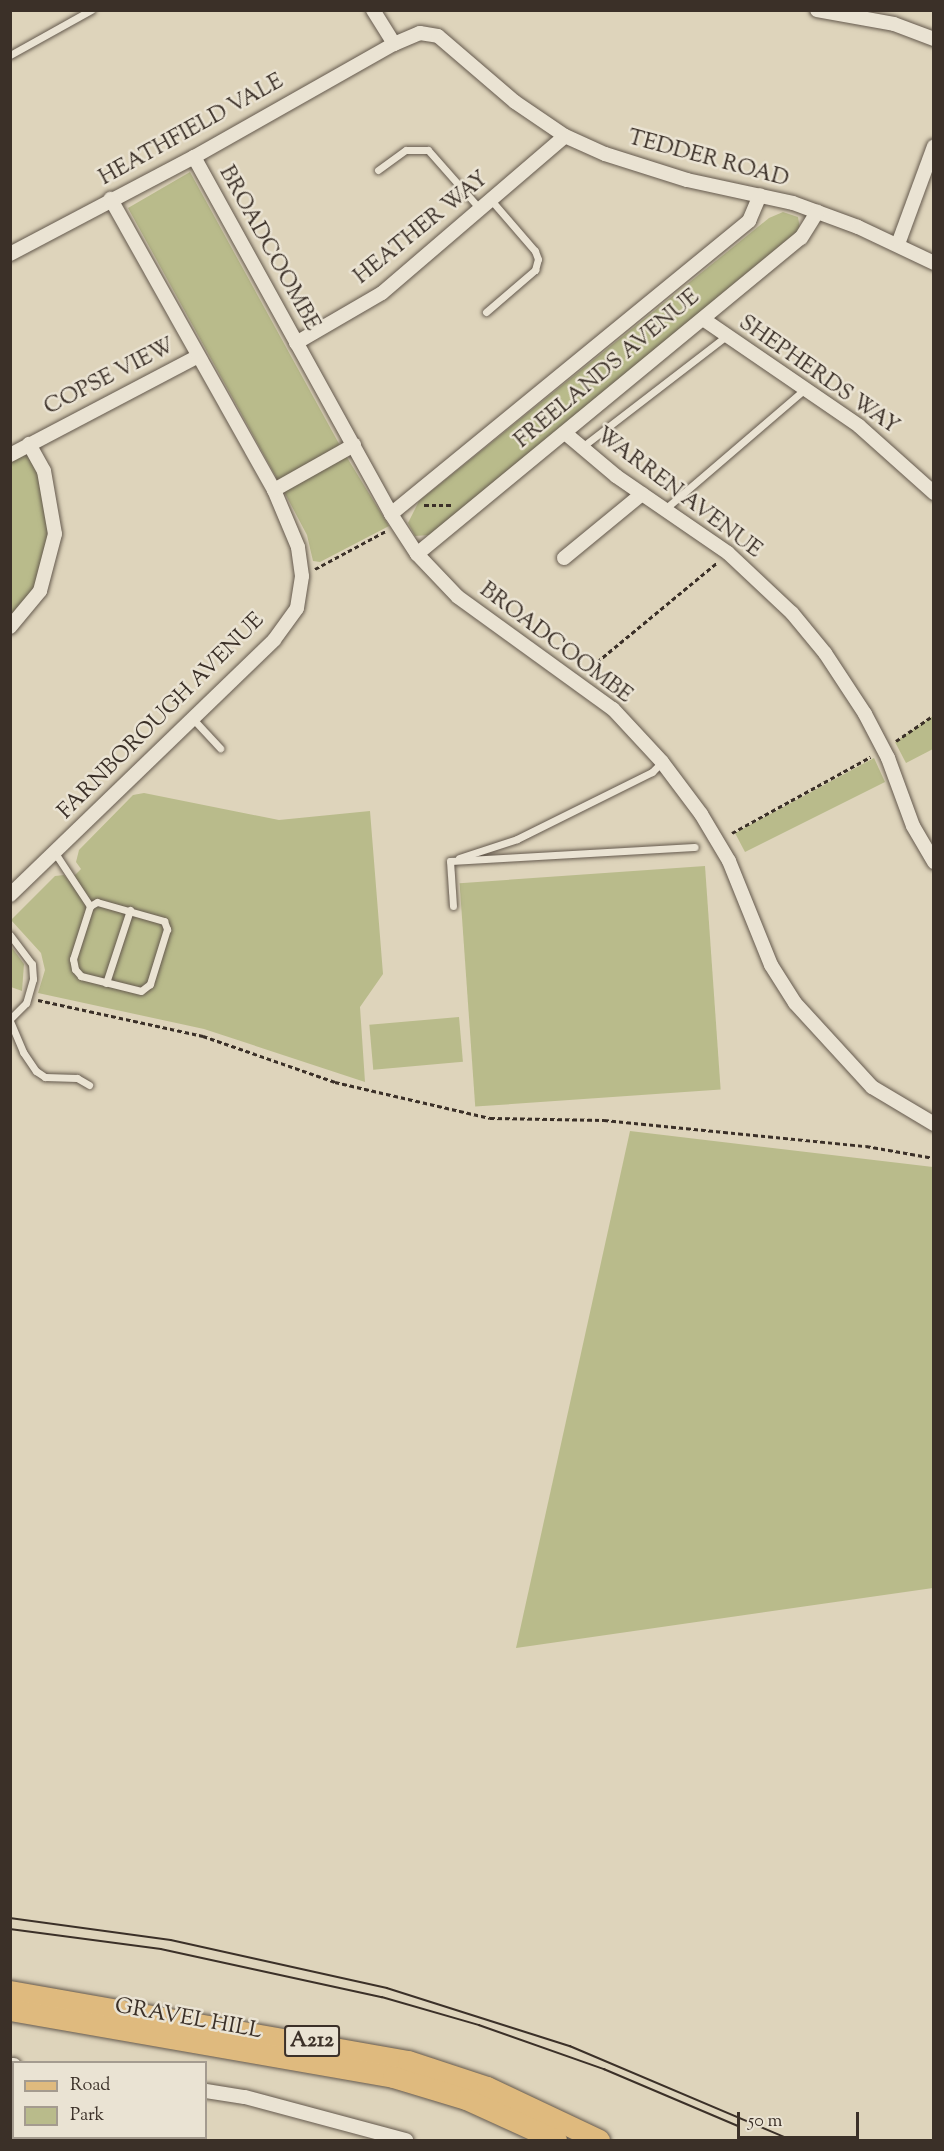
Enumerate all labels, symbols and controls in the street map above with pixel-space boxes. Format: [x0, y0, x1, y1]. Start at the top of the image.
street label: HEATHFIELD VALE [95, 69, 289, 193]
street label: TEDDER ROAD [625, 126, 791, 194]
street label: BROADCOOMBE [212, 162, 324, 336]
street label: HEATHER WAY [350, 167, 494, 291]
street label: FREELANDS AVENUE [510, 285, 706, 455]
street label: SHEPHERDS WAY [733, 311, 903, 441]
street label: COPSE VIEW [40, 334, 180, 422]
street label: WARREN AVENUE [590, 423, 766, 565]
street label: BROADCOOMBE [473, 578, 637, 710]
street label: FARNBOROUGH AVENUE [53, 608, 271, 826]
street label: GRAVEL HILL [112, 1994, 264, 2046]
road number: A212 [284, 2023, 340, 2059]
legend [12, 2061, 207, 2139]
text: Road [70, 2073, 110, 2099]
scale bar [740, 2100, 862, 2138]
text: Park [70, 2103, 104, 2129]
text: 50 m [748, 2109, 782, 2135]

